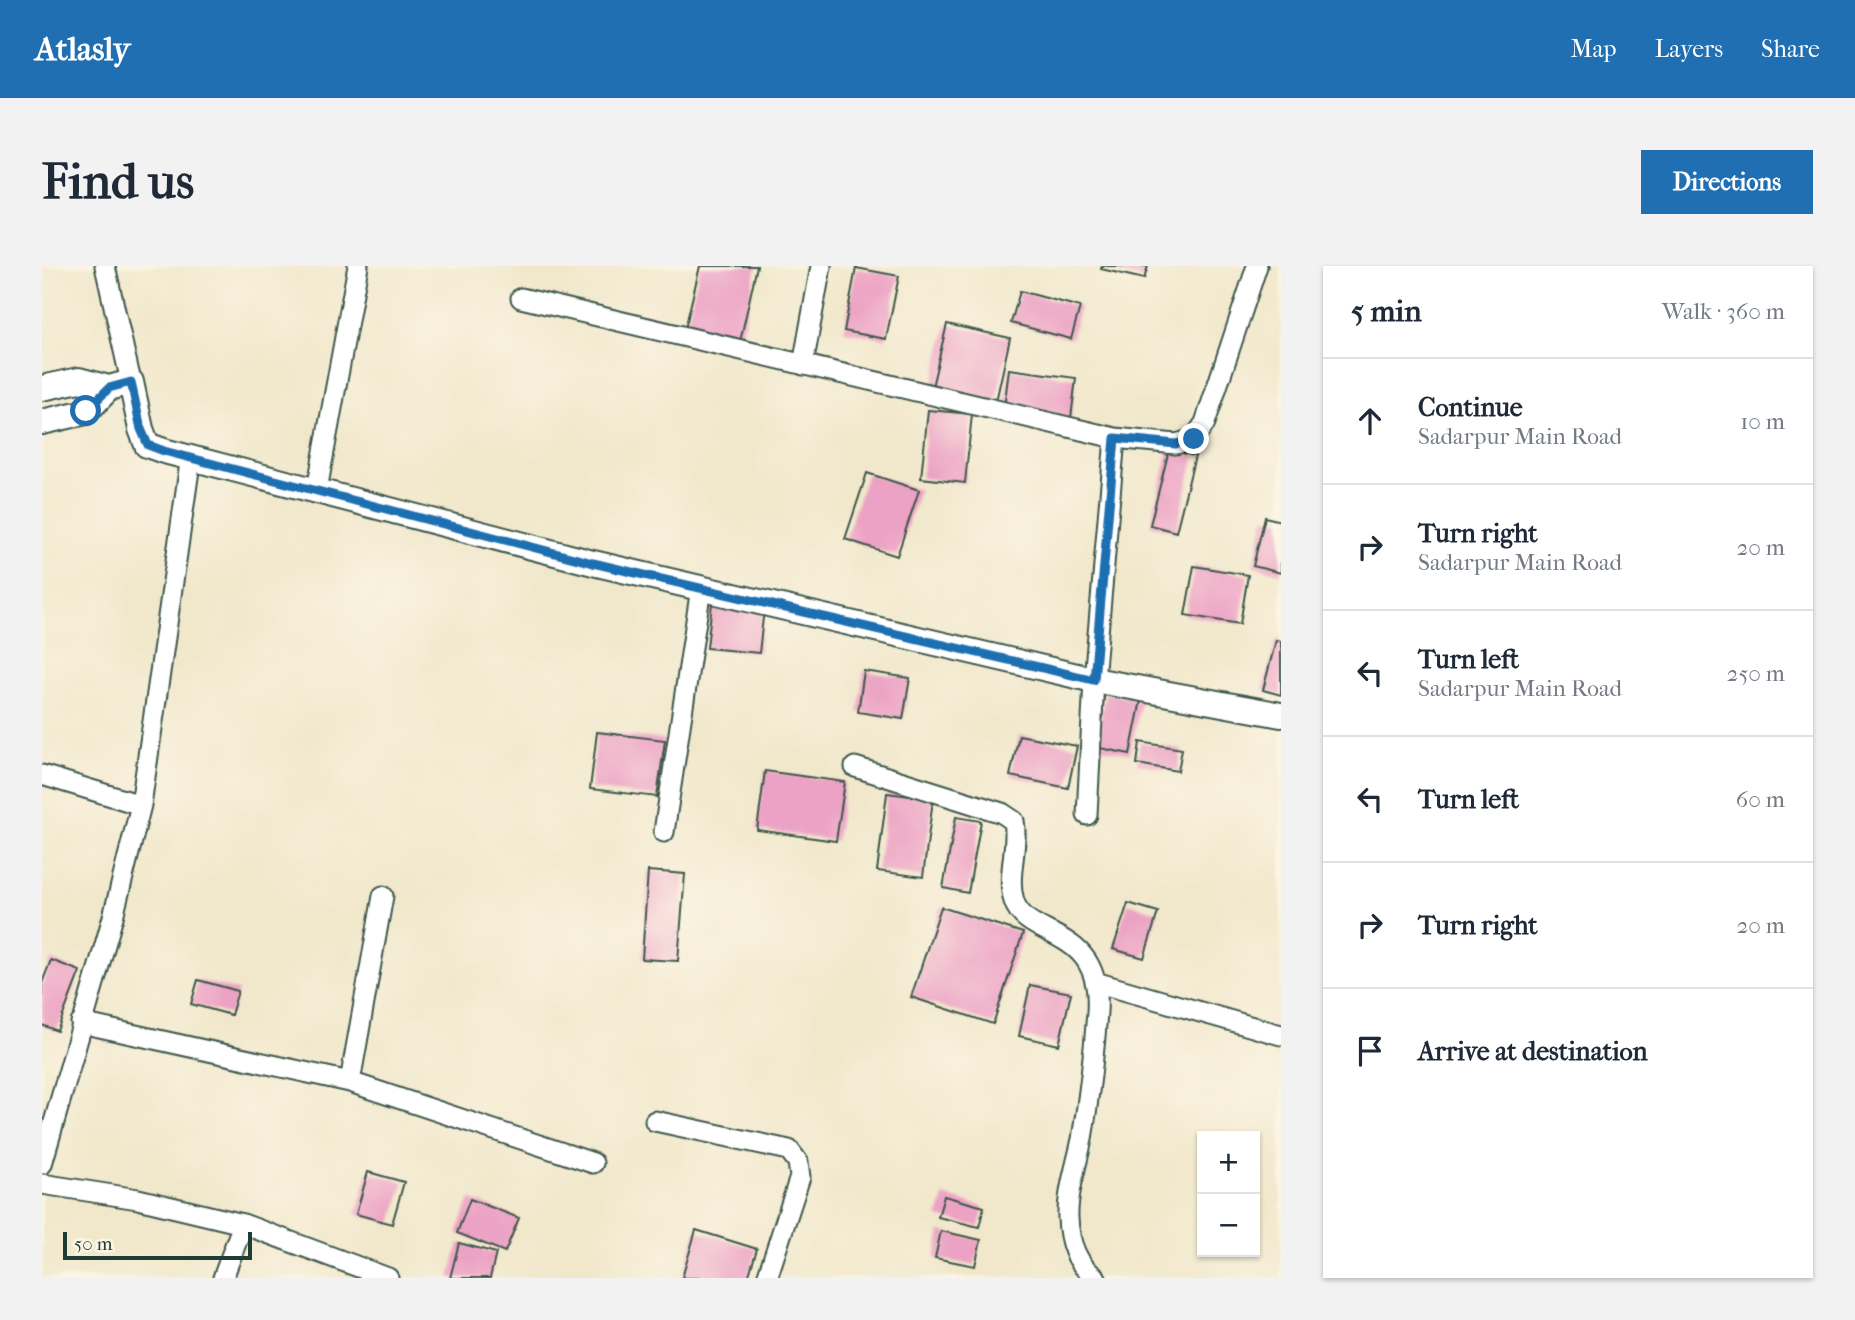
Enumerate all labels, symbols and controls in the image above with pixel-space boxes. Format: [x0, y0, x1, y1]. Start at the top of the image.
text: Atlasly [35, 30, 130, 69]
text: Map [1571, 35, 1617, 63]
text: Layers [1655, 35, 1723, 63]
text: Share [1761, 35, 1820, 63]
button: Directions [1641, 150, 1813, 214]
text: Find us [42, 153, 194, 211]
text: 5 min [1351, 294, 1422, 329]
text: Walk · 360 m [1662, 298, 1785, 325]
text: Continue [1418, 392, 1523, 423]
route start [70, 395, 101, 426]
icon: ahead [1351, 402, 1389, 440]
text: 10 m [1740, 408, 1785, 435]
route end [1178, 423, 1209, 454]
text: Sadarpur Main Road [1418, 423, 1622, 450]
text: Turn right [1418, 518, 1538, 549]
icon: right [1351, 528, 1389, 566]
text: 20 m [1736, 534, 1785, 561]
text: Sadarpur Main Road [1418, 549, 1622, 576]
text: Turn left [1418, 644, 1519, 675]
icon: left [1351, 654, 1389, 692]
text: 250 m [1727, 660, 1785, 687]
text: Sadarpur Main Road [1418, 675, 1622, 702]
icon: left [1351, 780, 1389, 818]
text: Turn left [1418, 784, 1519, 815]
text: 60 m [1736, 786, 1785, 813]
icon: right [1351, 906, 1389, 944]
text: Turn right [1418, 910, 1538, 941]
text: 20 m [1736, 912, 1785, 939]
icon: arrive [1351, 1032, 1389, 1070]
text: Arrive at destination [1418, 1036, 1648, 1067]
map controls [1197, 1131, 1260, 1257]
button: + [1197, 1131, 1260, 1194]
button: − [1197, 1194, 1260, 1257]
scale bar [63, 1229, 252, 1261]
text: 50 m [74, 1233, 113, 1255]

